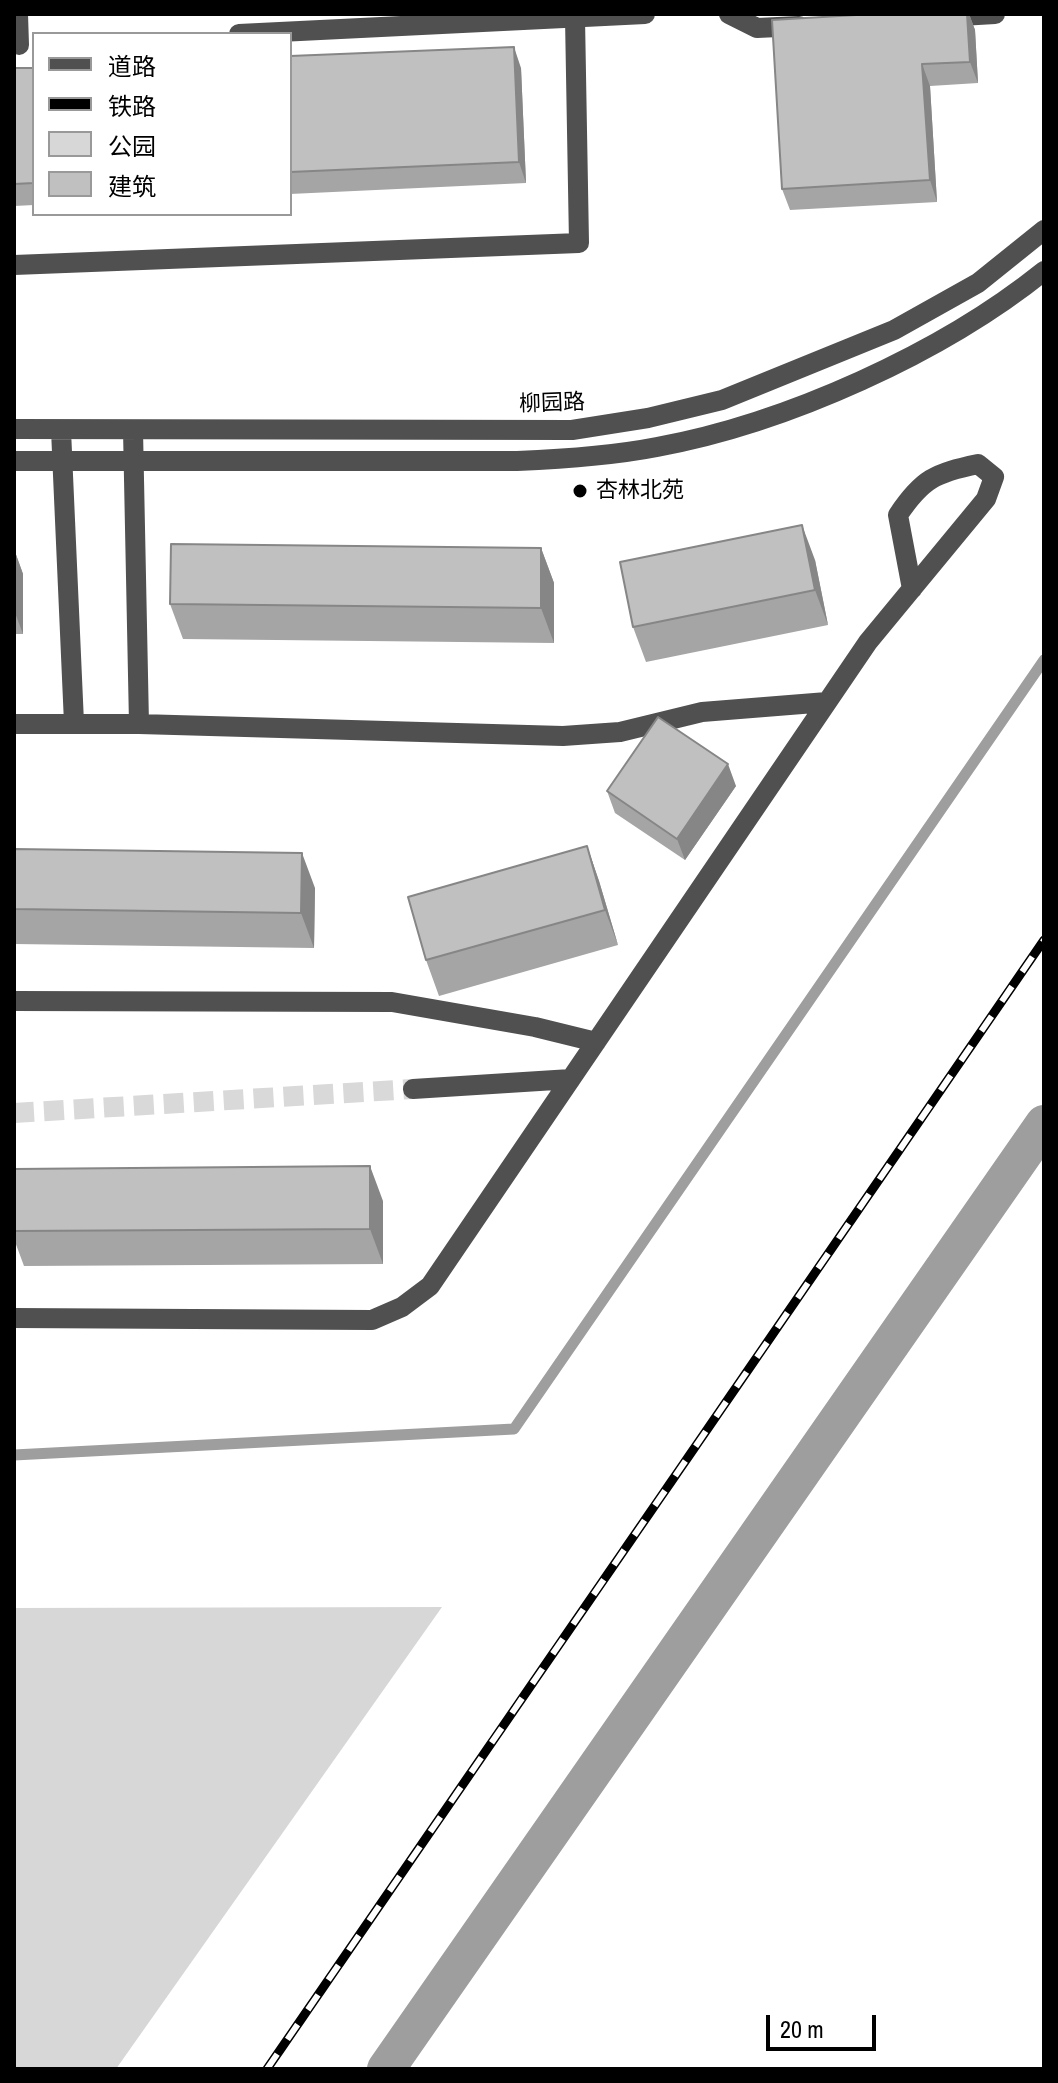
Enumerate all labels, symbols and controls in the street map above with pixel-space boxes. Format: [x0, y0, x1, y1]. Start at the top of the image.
legend [32, 32, 292, 216]
text: 道路 [108, 50, 156, 82]
text: 铁路 [108, 90, 156, 122]
text: 公园 [108, 130, 156, 162]
text: 建筑 [108, 170, 156, 202]
street label: 柳园路 [519, 390, 585, 418]
place label: 杏林北苑 [596, 478, 684, 504]
marker: 杏林北苑 [571, 482, 589, 500]
scale bar [770, 1999, 880, 2049]
text: 20 m [780, 2013, 824, 2045]

